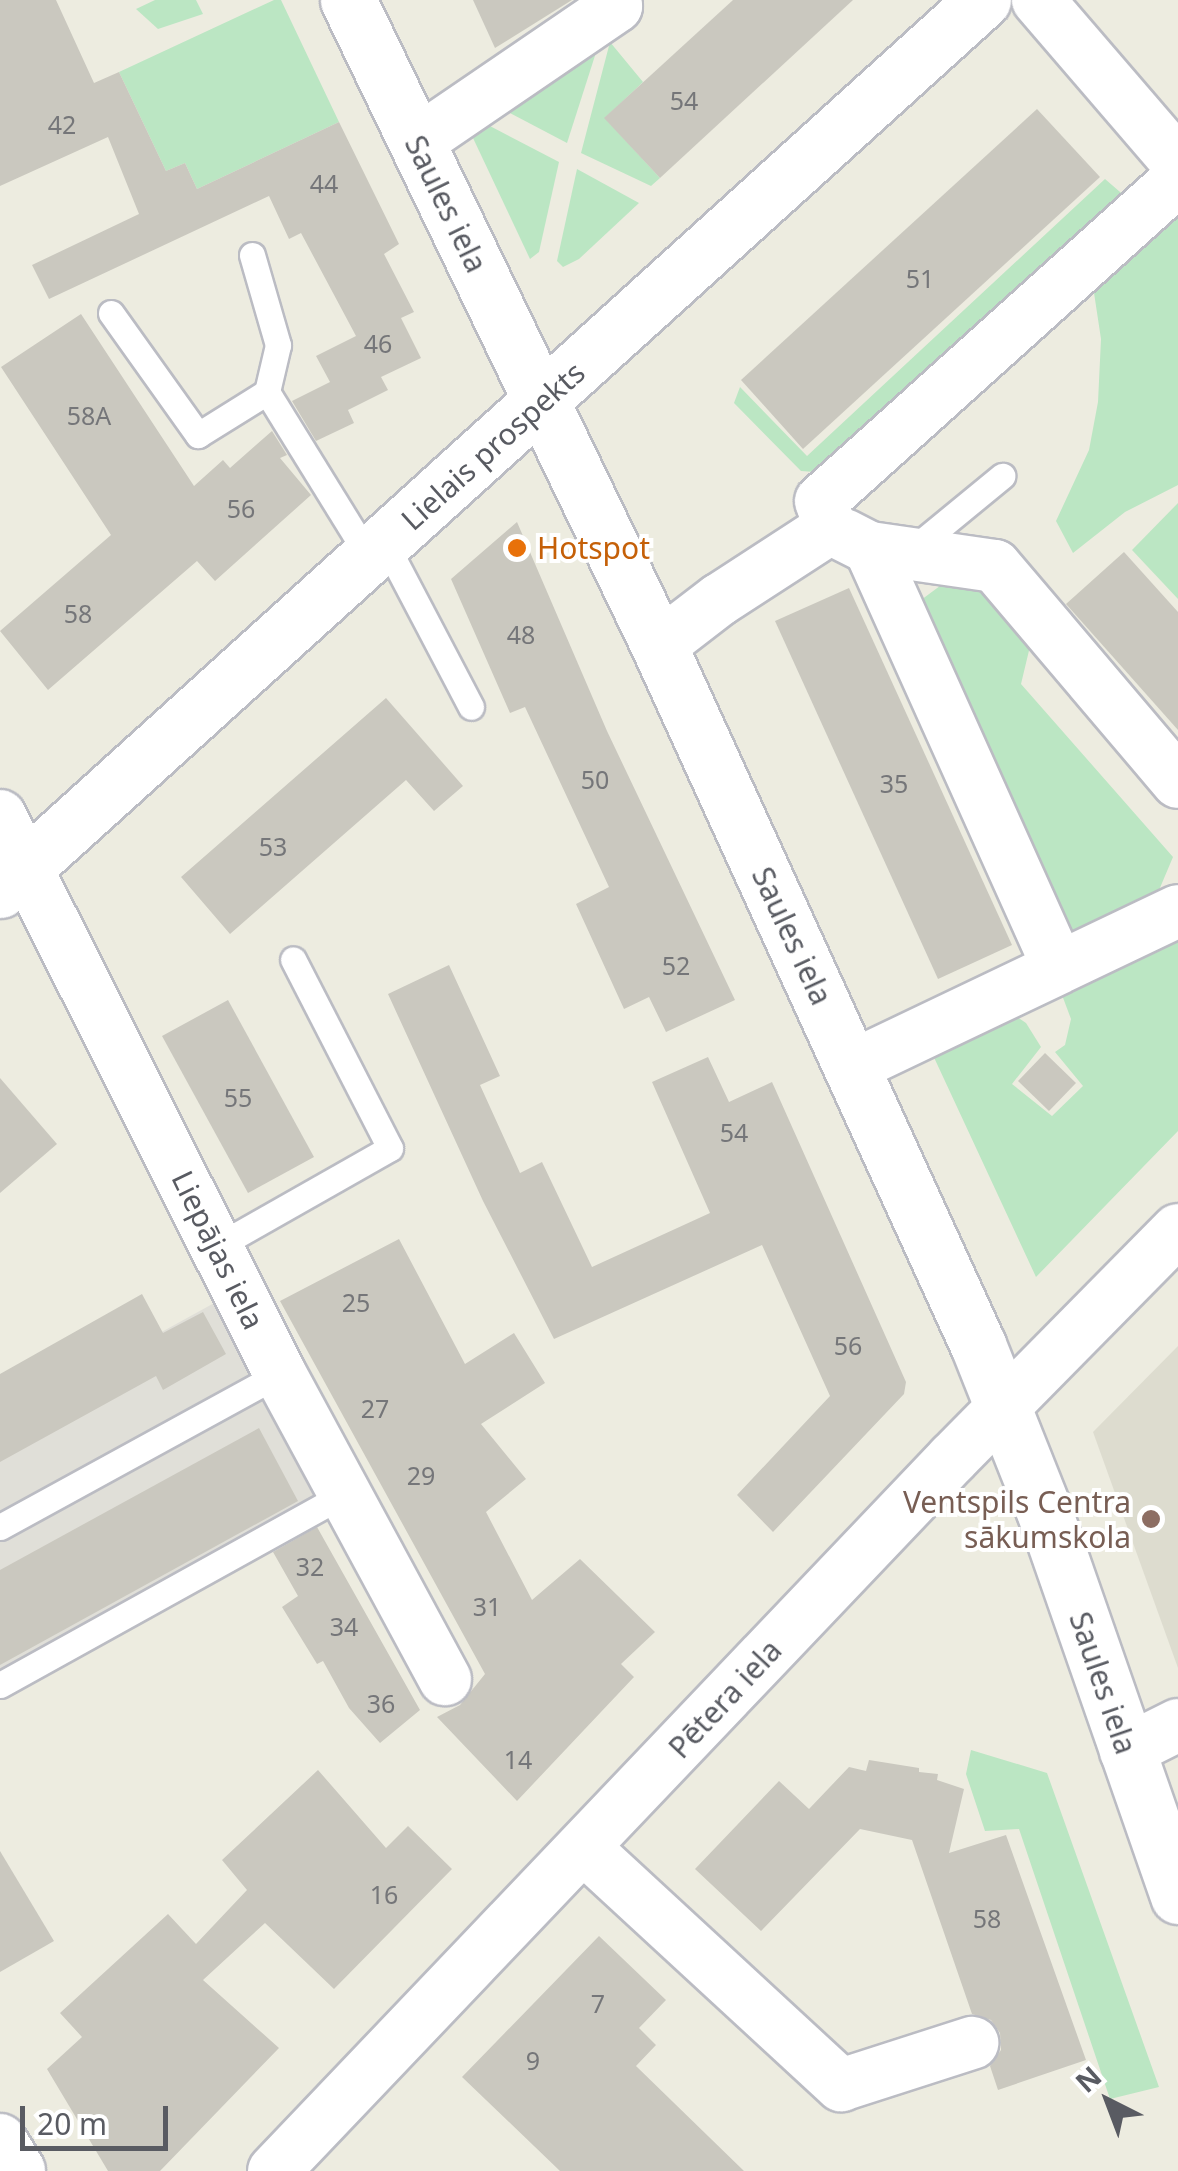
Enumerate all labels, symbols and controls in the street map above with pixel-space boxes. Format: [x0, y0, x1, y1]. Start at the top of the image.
house number: 54 [670, 85, 698, 115]
house number: 42 [48, 109, 76, 139]
street label: Saules iela [397, 130, 495, 278]
house number: 44 [310, 168, 338, 198]
house number: 51 [906, 263, 934, 293]
house number: 46 [364, 328, 392, 358]
street label: Lielais prospekts [394, 354, 592, 538]
house number: 58A [67, 400, 111, 430]
house number: 56 [227, 493, 255, 523]
place label: Hotspot [537, 530, 650, 566]
marker: Hotspot [506, 537, 528, 559]
house number: 58 [64, 598, 92, 628]
house number: 48 [507, 619, 535, 649]
house number: 50 [581, 764, 609, 794]
house number: 35 [880, 768, 908, 798]
house number: 53 [259, 831, 287, 861]
street label: Saules iela [744, 861, 840, 1011]
house number: 52 [662, 950, 690, 980]
house number: 55 [224, 1082, 252, 1112]
house number: 54 [720, 1117, 748, 1147]
street label: Liepājas iela [164, 1165, 272, 1335]
house number: 25 [342, 1287, 370, 1317]
house number: 56 [834, 1330, 862, 1360]
house number: 27 [361, 1393, 389, 1423]
house number: 29 [407, 1460, 435, 1490]
place label: Ventspils Centra sākumskola [903, 1484, 1131, 1554]
marker: Ventspils Centra sākumskola [1140, 1508, 1162, 1530]
house number: 32 [296, 1551, 324, 1581]
house number: 31 [473, 1591, 501, 1621]
street label: Saules iela [1062, 1607, 1144, 1759]
house number: 34 [330, 1611, 358, 1641]
street label: Pētera iela [661, 1632, 789, 1766]
house number: 36 [367, 1688, 395, 1718]
house number: 14 [504, 1744, 532, 1774]
house number: 16 [370, 1879, 398, 1909]
house number: 58 [973, 1903, 1001, 1933]
house number: 7 [591, 1988, 605, 2018]
house number: 9 [526, 2045, 540, 2075]
north arrow [1058, 2051, 1158, 2151]
text: N [1067, 2057, 1109, 2100]
scale bar [25, 2086, 172, 2148]
text: 20 m [37, 2103, 107, 2144]

